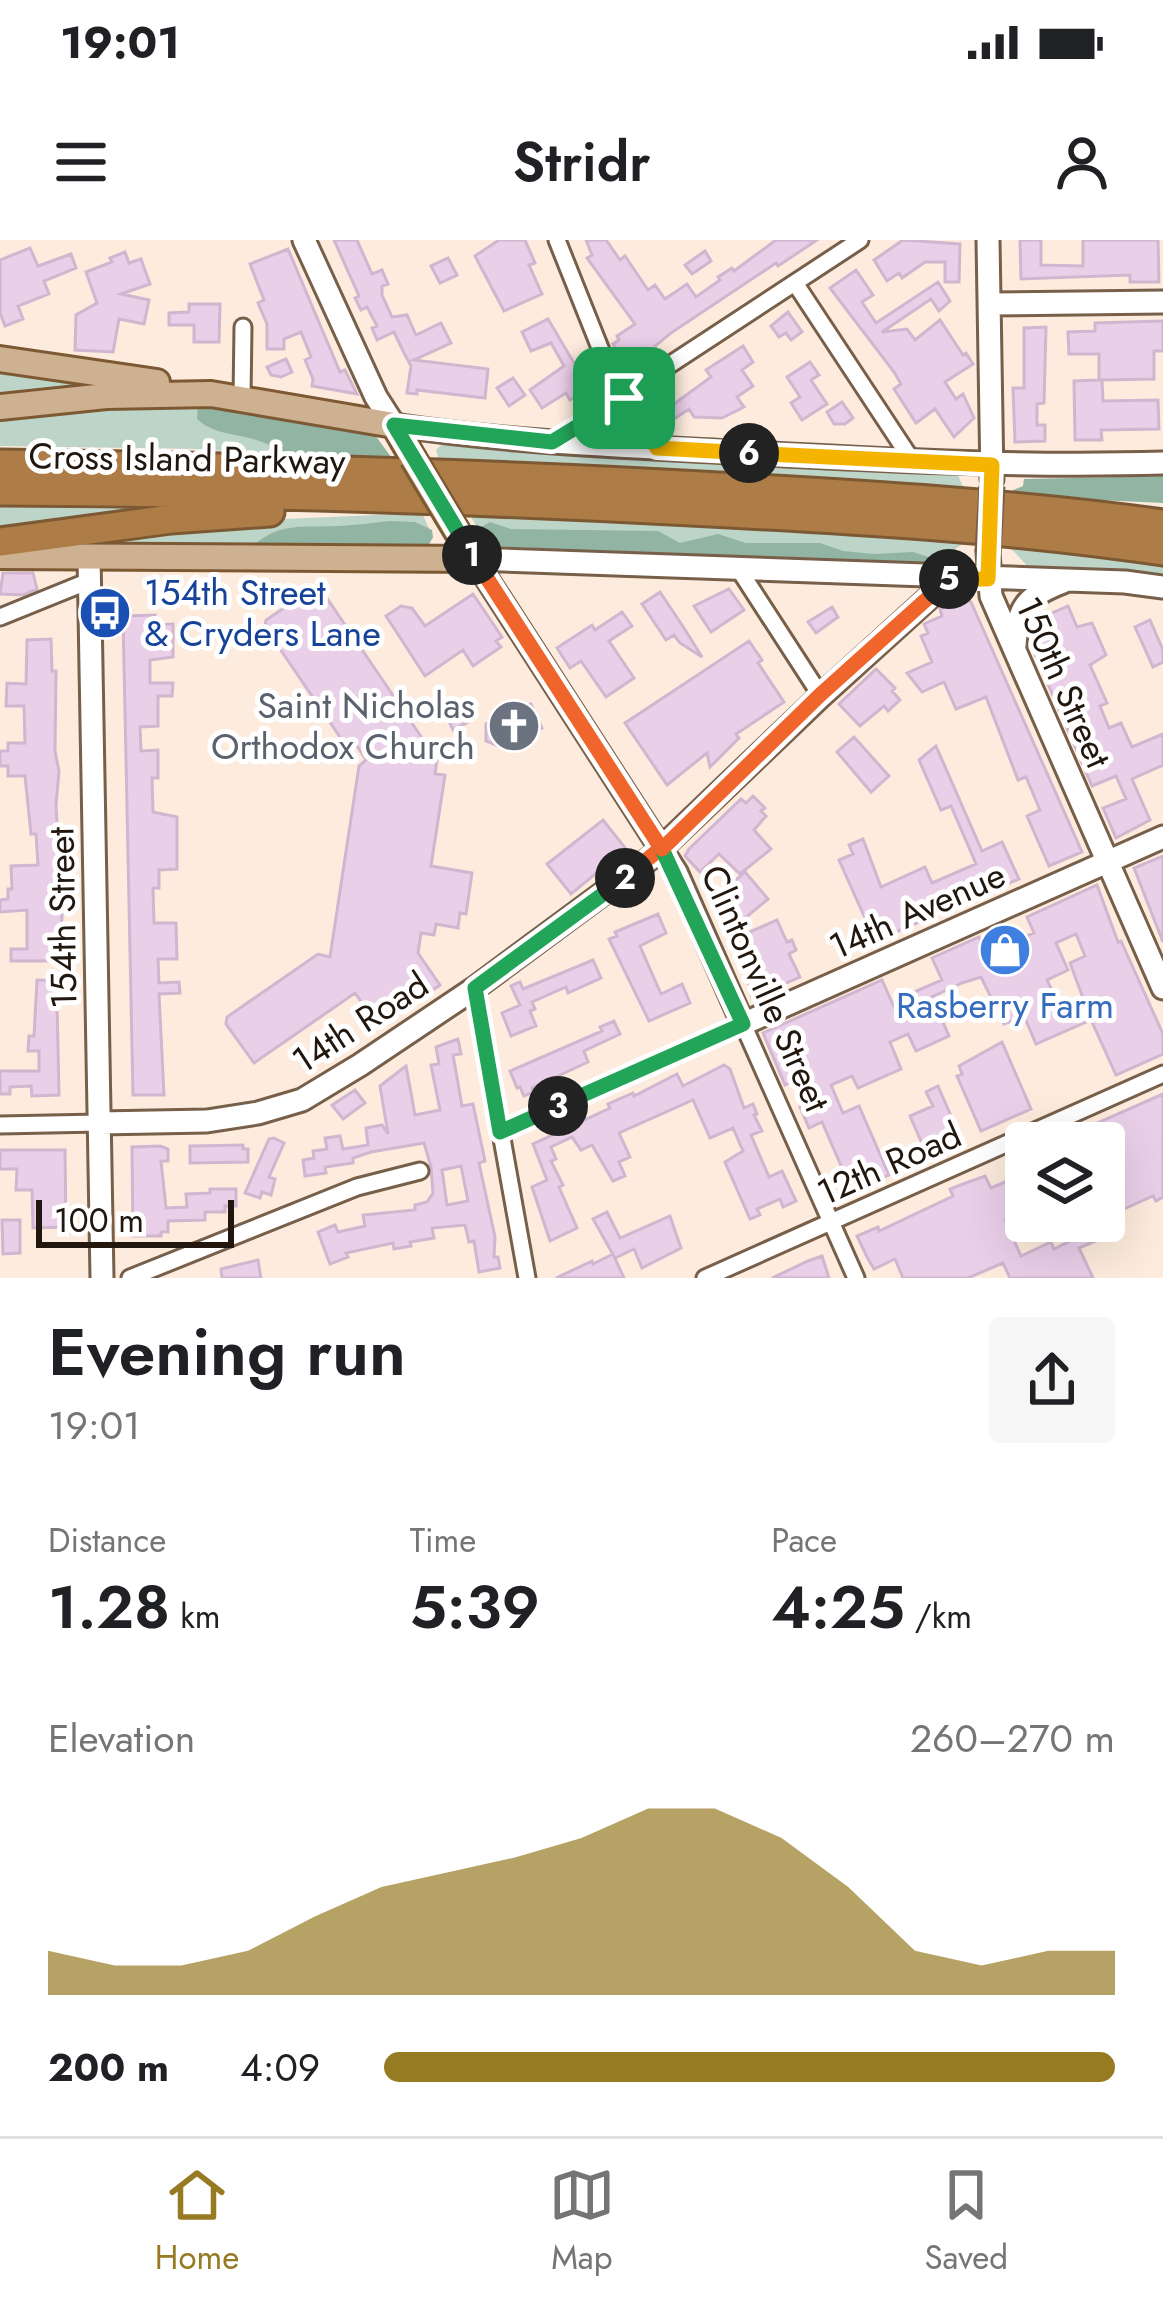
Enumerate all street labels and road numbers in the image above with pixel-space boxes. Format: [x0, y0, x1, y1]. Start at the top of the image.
street label: Cross Island Parkway [28, 429, 346, 487]
street label: 150th Street [1003, 588, 1125, 776]
street label: 154th Street [34, 826, 90, 1009]
street label: 14th Avenue [821, 848, 1013, 972]
street label: Clintonville Street [688, 856, 844, 1120]
street label: 14th Road [282, 958, 438, 1086]
street label: 12th Road [809, 1108, 969, 1218]

